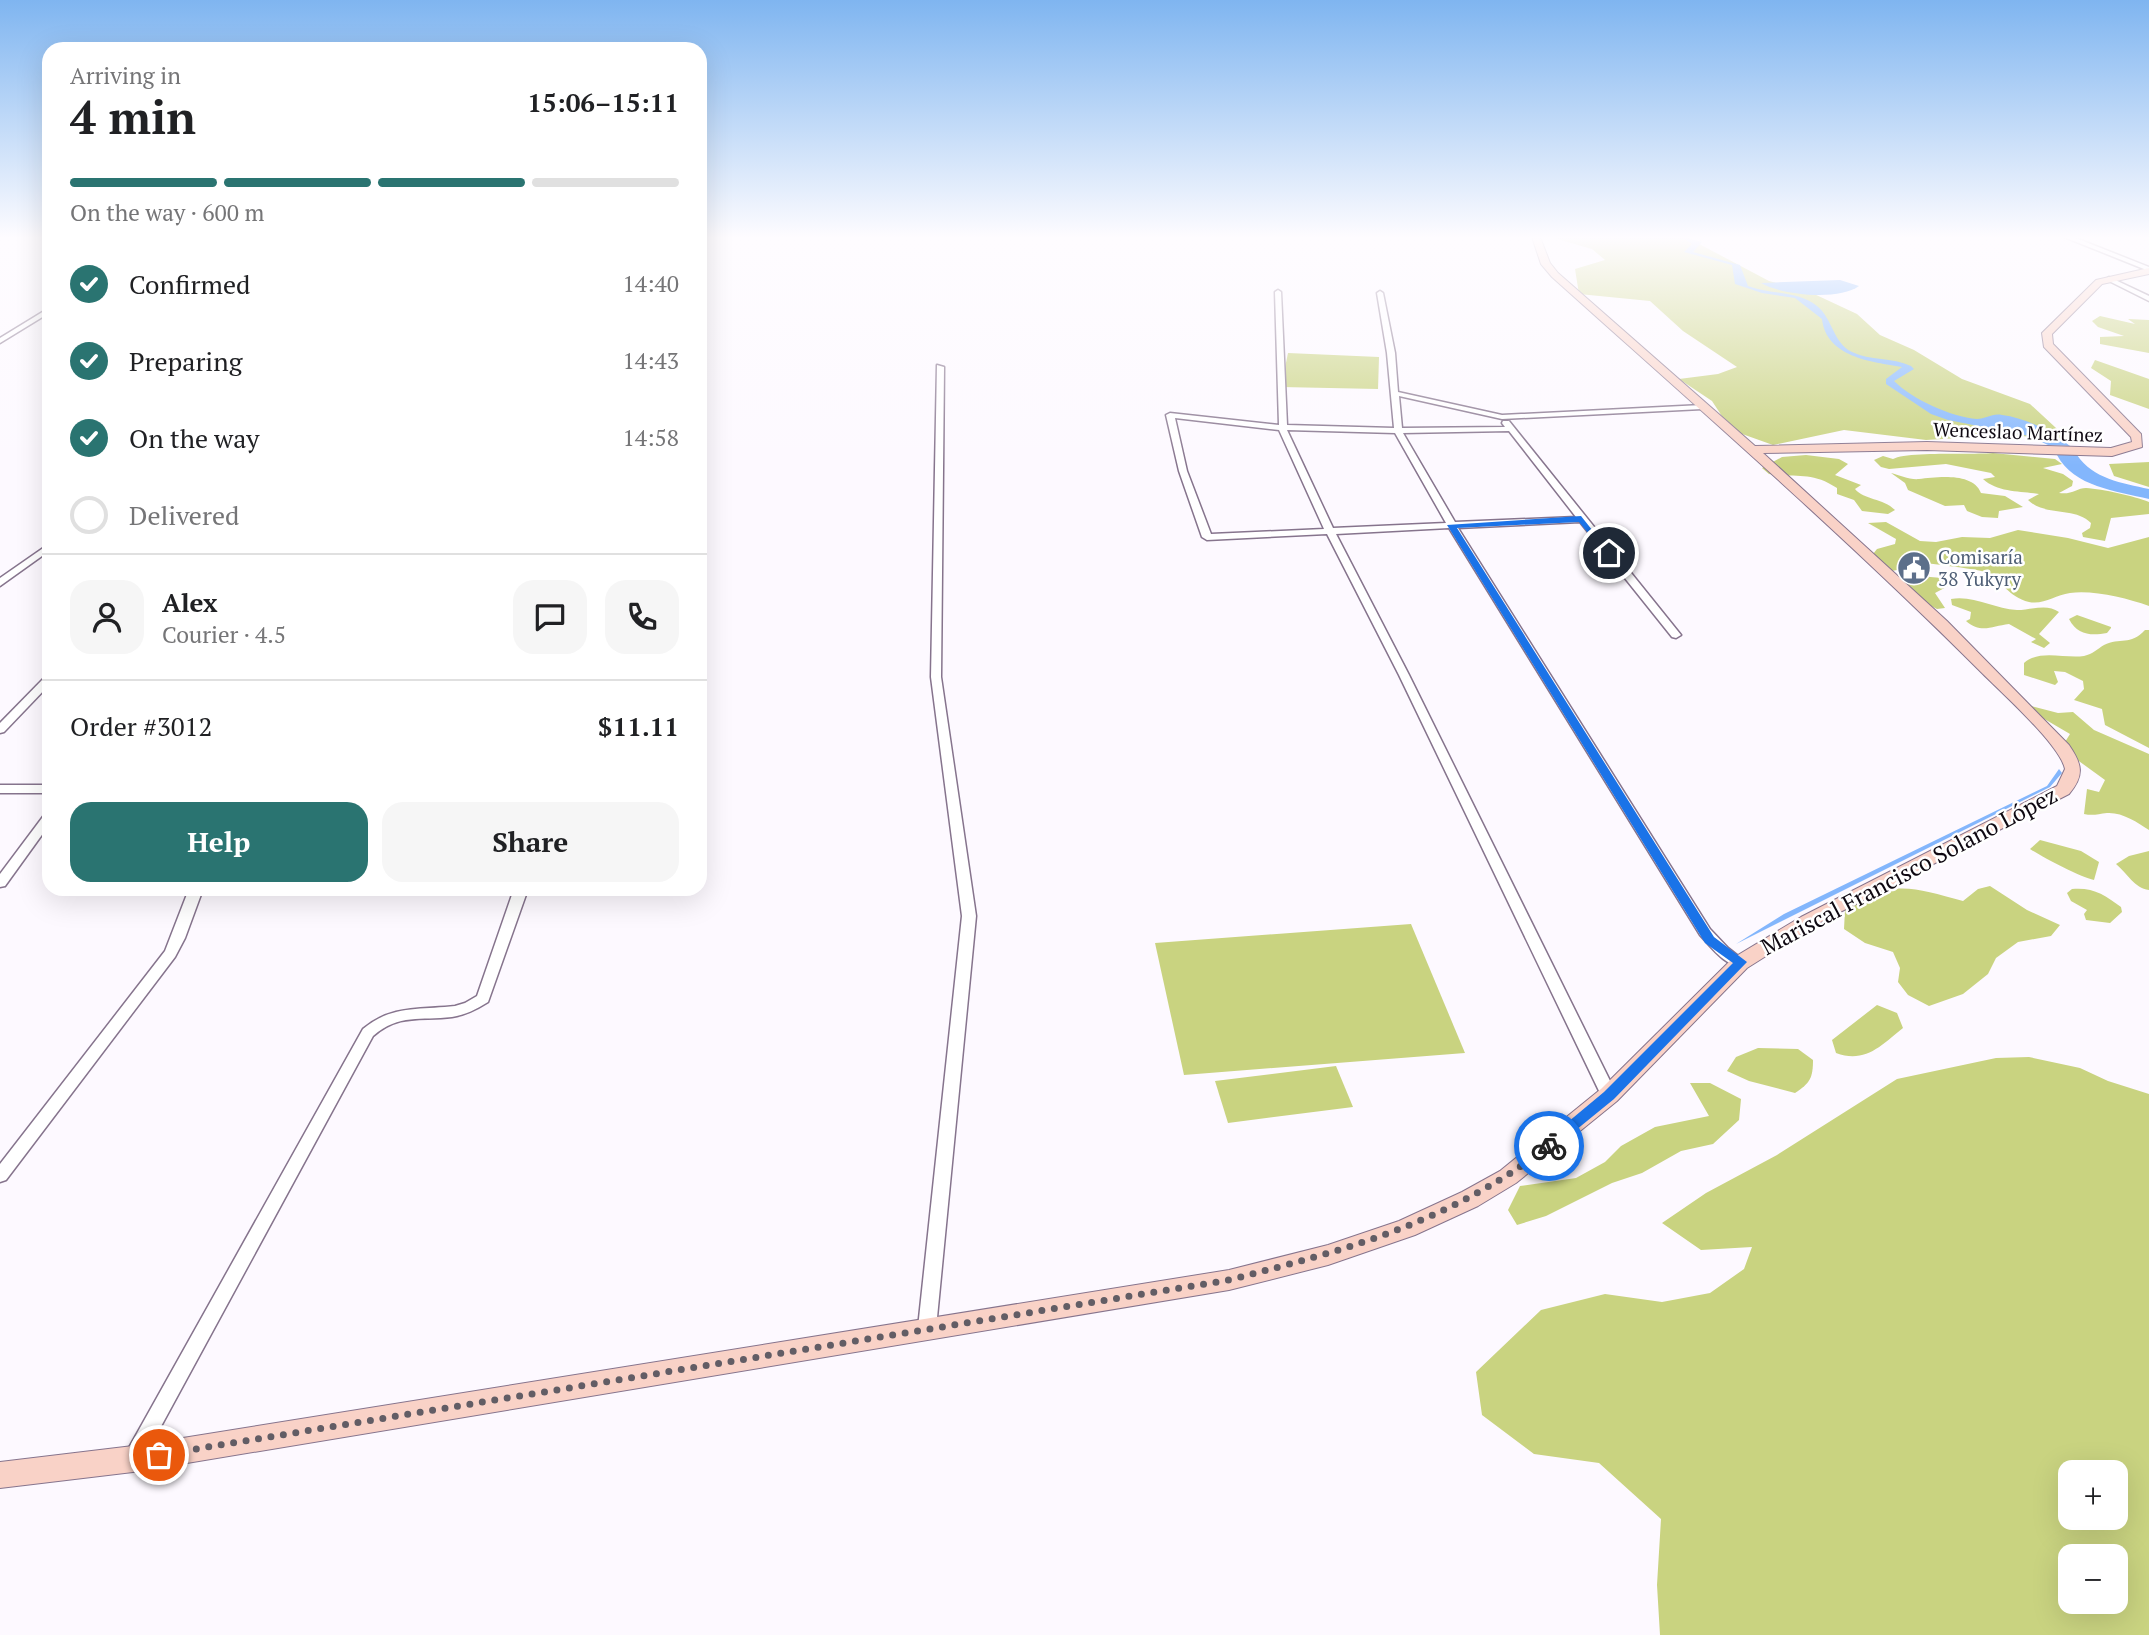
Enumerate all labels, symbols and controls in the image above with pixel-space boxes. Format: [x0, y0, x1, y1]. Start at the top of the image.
text: Arriving in [70, 60, 181, 91]
text: 15:06–15:11 [527, 85, 679, 119]
text: 4 min [70, 86, 196, 147]
text: On the way · 600 m [70, 197, 264, 228]
icon: check [70, 265, 108, 303]
text: Confirmed [129, 267, 250, 301]
text: 14:40 [622, 268, 679, 299]
icon: check [70, 342, 108, 380]
text: Preparing [129, 344, 242, 378]
text: 14:43 [622, 345, 679, 376]
street label: Wenceslao Martínez [1933, 416, 2103, 447]
icon: check [70, 419, 108, 457]
text: On the way [129, 421, 260, 455]
text: 14:58 [622, 422, 679, 453]
text: Delivered [129, 498, 239, 532]
pin [1579, 523, 1639, 583]
icon: home [1590, 534, 1628, 572]
place label: Comisaría 38 Yukyry [1938, 544, 2023, 591]
public building icon: Comisaría 38 Yukyry [1895, 549, 1933, 587]
button: person [70, 580, 144, 654]
button: chat [513, 580, 587, 654]
button: phone [605, 580, 679, 654]
text: Alex [162, 585, 218, 619]
text: Courier · 4.5 [162, 619, 286, 650]
text: Order #3012 [70, 709, 212, 743]
text: $11.11 [598, 709, 679, 743]
street label: Mariscal Francisco Solano López [1755, 779, 2062, 962]
button: Help [70, 802, 368, 882]
button: Share [382, 802, 679, 882]
courier [1514, 1111, 1584, 1181]
icon: bike [1530, 1127, 1568, 1165]
pin [129, 1425, 189, 1485]
icon: bag [140, 1436, 178, 1474]
map controls [2058, 1460, 2128, 1614]
button: + [2058, 1460, 2128, 1530]
button: − [2058, 1544, 2128, 1614]

